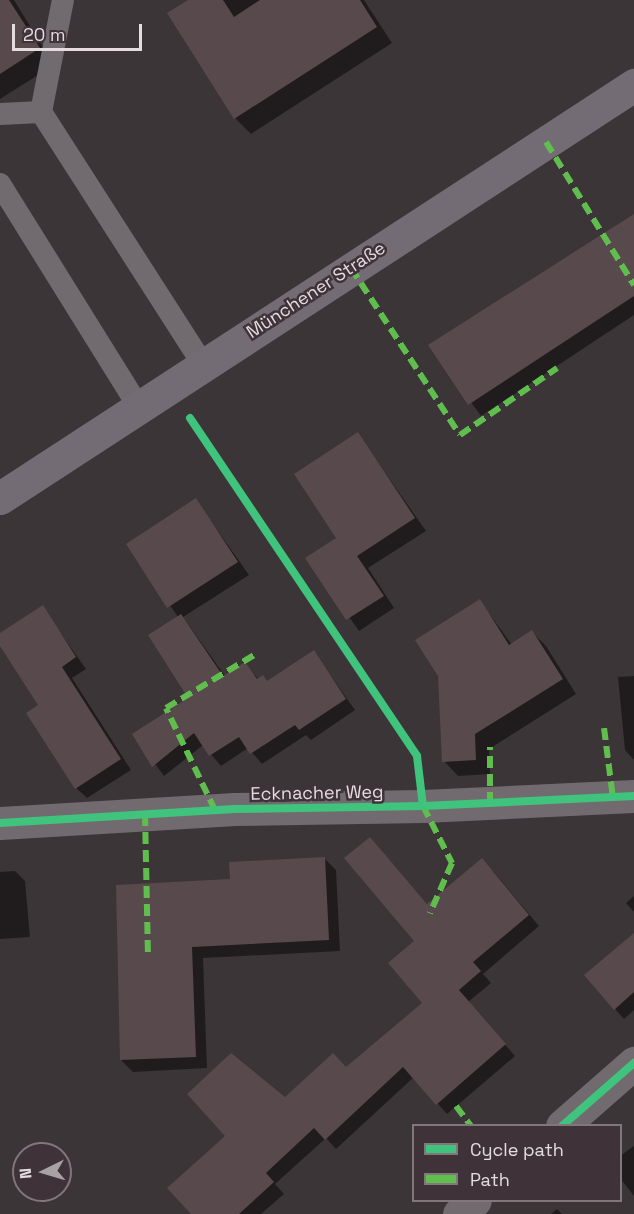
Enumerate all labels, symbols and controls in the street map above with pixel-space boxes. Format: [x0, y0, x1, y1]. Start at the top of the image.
scale bar [15, 12, 146, 50]
text: 20 m [23, 23, 66, 46]
street label: Münchener Straße [242, 237, 390, 343]
street label: Ecknacher Weg [250, 781, 384, 805]
legend [412, 1124, 622, 1202]
text: Cycle path [470, 1138, 564, 1161]
north arrow [12, 1142, 72, 1202]
text: N [15, 1167, 36, 1180]
text: Path [470, 1168, 510, 1191]

